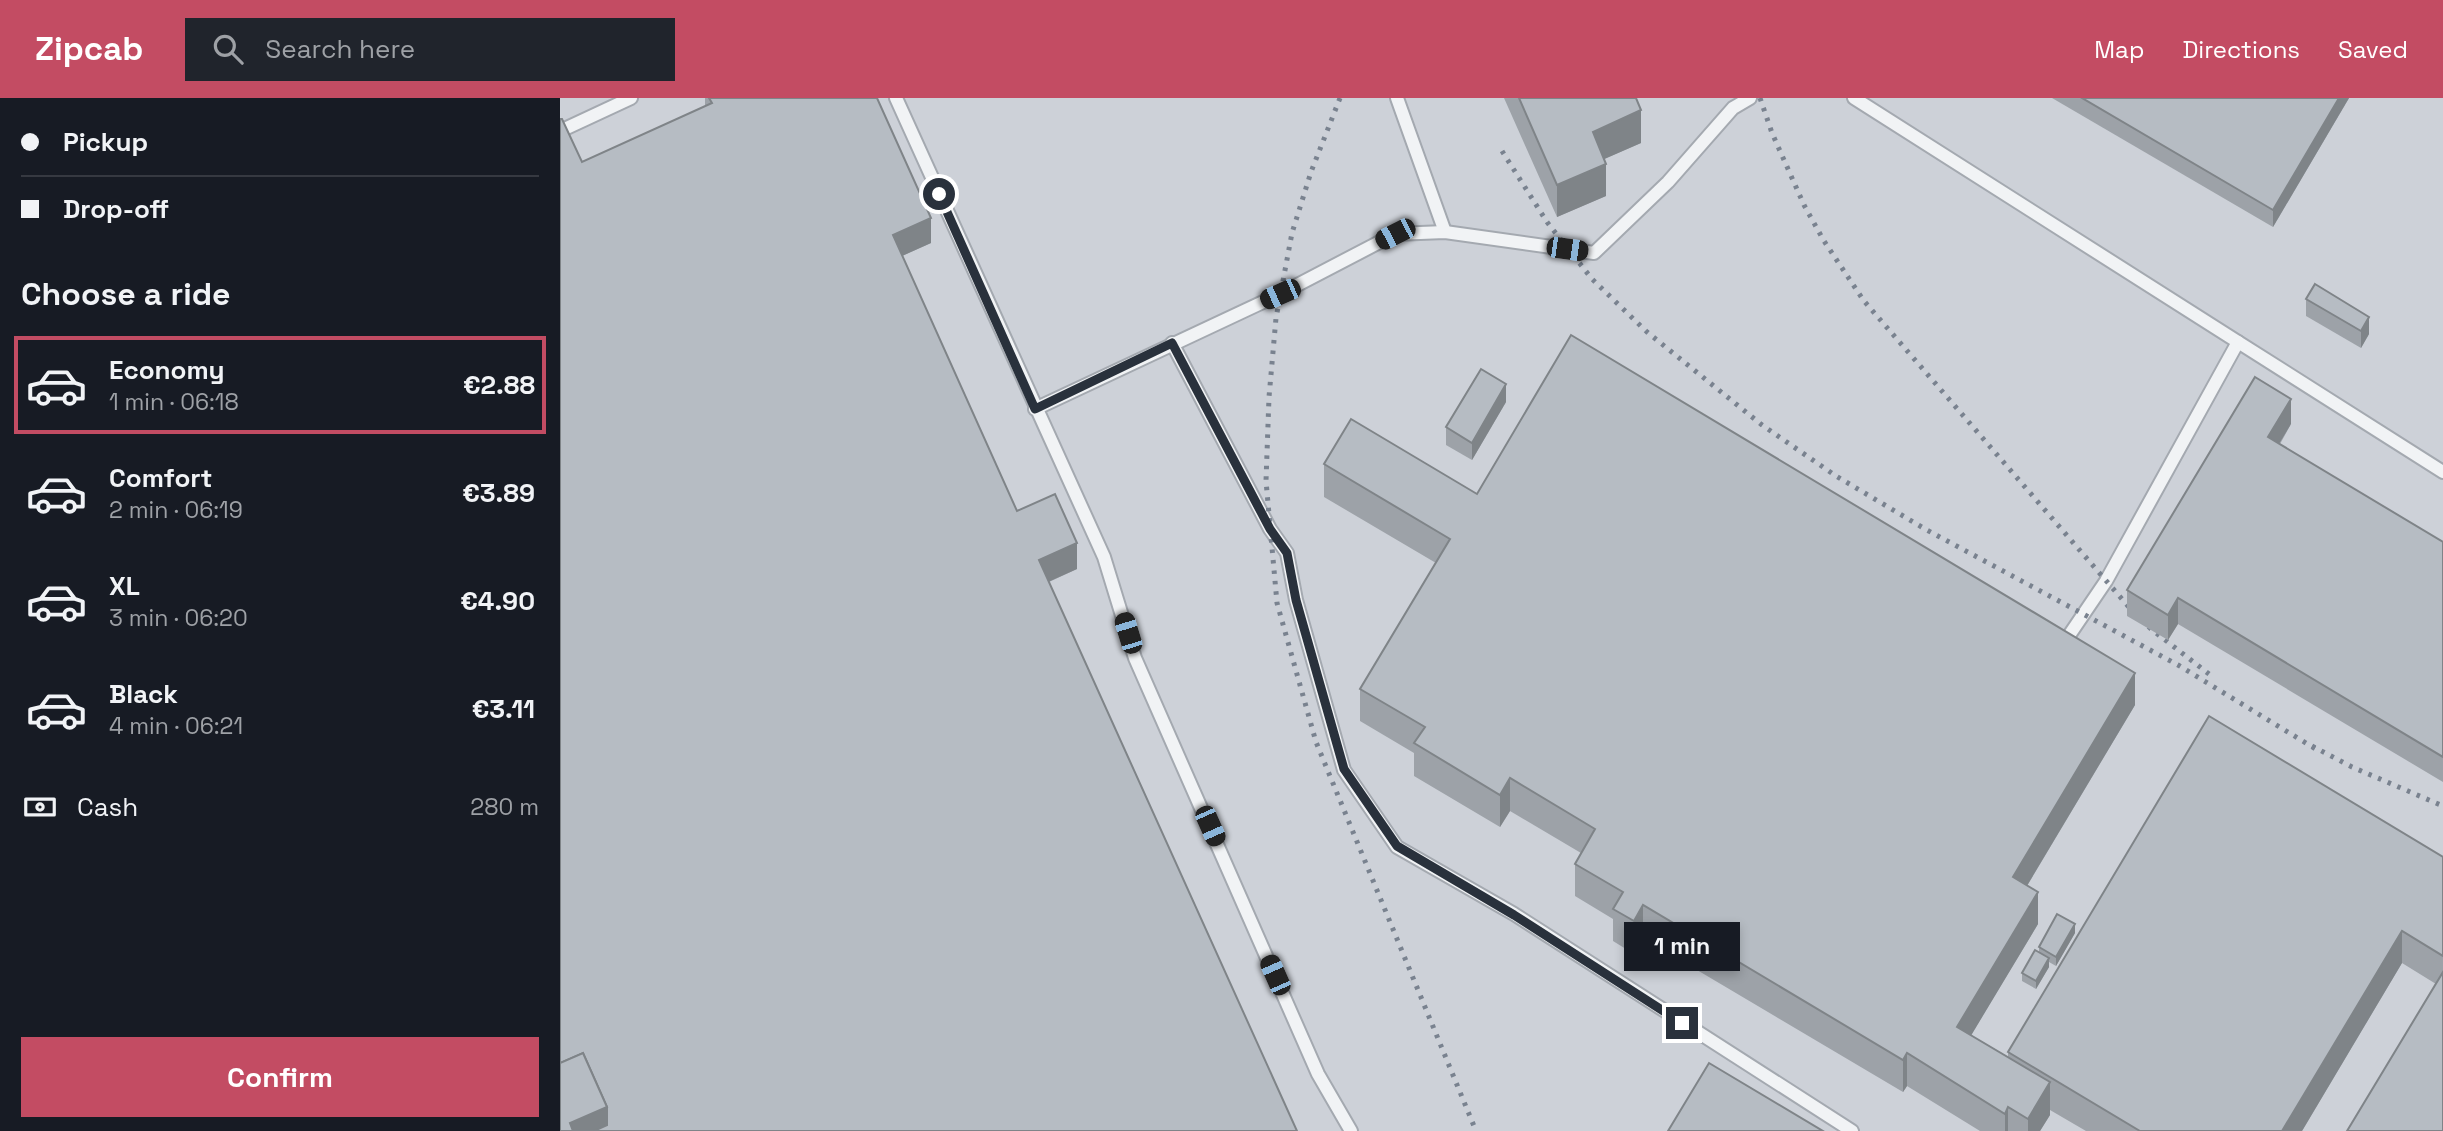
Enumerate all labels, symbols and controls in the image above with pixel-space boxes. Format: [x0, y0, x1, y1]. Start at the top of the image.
search box [185, 18, 675, 81]
text: Zipcab [35, 28, 143, 70]
icon: search [209, 30, 247, 68]
text: Search here [265, 32, 415, 66]
text: Map [2094, 34, 2144, 65]
text: Directions [2182, 34, 2300, 65]
text: Saved [2338, 34, 2408, 65]
text: Pickup [63, 125, 148, 159]
route start [923, 178, 955, 210]
text: Drop-off [63, 192, 169, 226]
car [1372, 215, 1419, 253]
car [1545, 236, 1590, 262]
text: Choose a ride [21, 274, 231, 314]
car [1257, 276, 1304, 312]
text: Economy [109, 353, 225, 387]
icon: car [25, 354, 88, 417]
text: €2.88 [463, 368, 535, 402]
text: 1 min · 06:18 [109, 387, 239, 417]
text: Comfort [109, 461, 212, 495]
icon: car [25, 462, 88, 525]
text: €3.89 [462, 476, 535, 510]
text: 2 min · 06:19 [109, 495, 243, 525]
text: XL [109, 569, 140, 603]
icon: car [25, 570, 88, 633]
text: €4.90 [460, 584, 535, 618]
text: 3 min · 06:20 [109, 603, 248, 633]
car [1112, 610, 1145, 656]
text: Black [109, 677, 178, 711]
icon: car [25, 678, 88, 741]
text: €3.11 [472, 692, 535, 726]
text: 4 min · 06:21 [109, 711, 243, 741]
icon: cash [21, 788, 59, 826]
text: Cash [77, 790, 138, 824]
text: 280 m [470, 792, 539, 822]
car [1192, 803, 1229, 849]
callout: 1 min [1624, 922, 1740, 970]
text: 1 min [1654, 931, 1710, 961]
car [1257, 952, 1294, 998]
route end [1666, 1007, 1698, 1039]
button: Confirm [21, 1037, 539, 1117]

